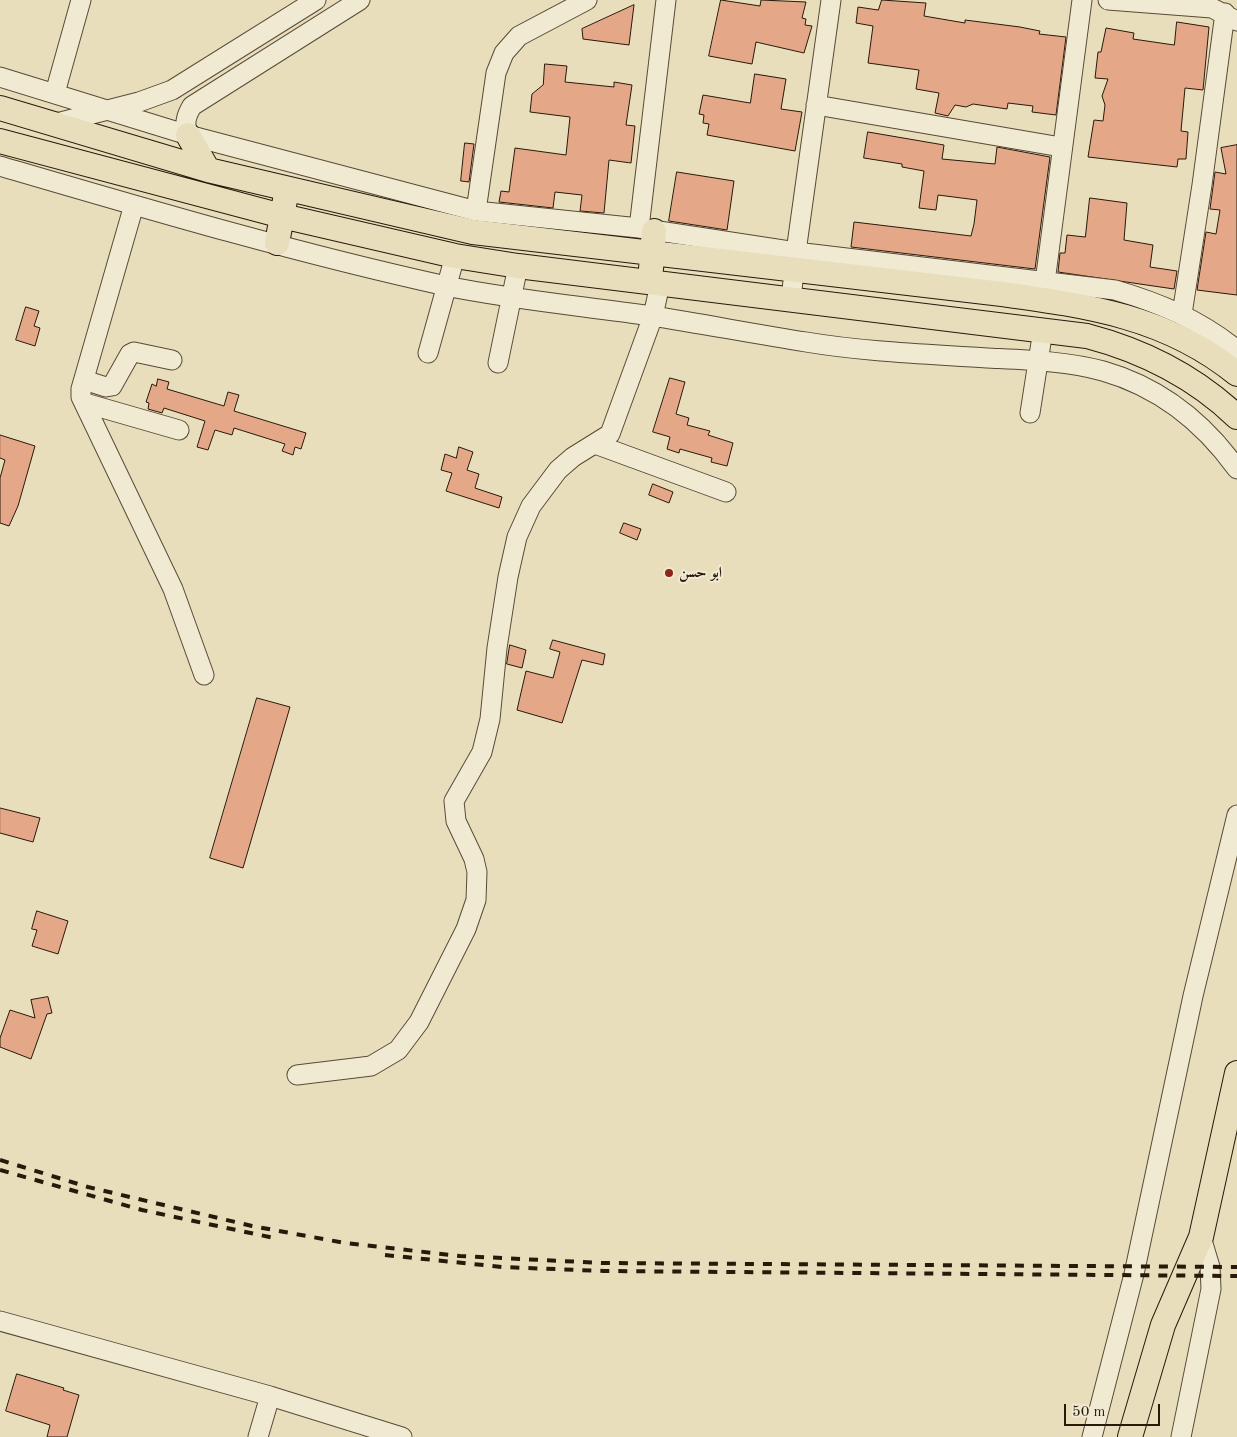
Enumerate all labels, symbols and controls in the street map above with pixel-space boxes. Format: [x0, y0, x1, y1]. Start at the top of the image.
place label: ابو حسن [679, 564, 722, 582]
marker: ابو حسن [663, 567, 675, 579]
scale bar [1067, 1394, 1163, 1426]
text: 50 m [1072, 1405, 1106, 1420]

